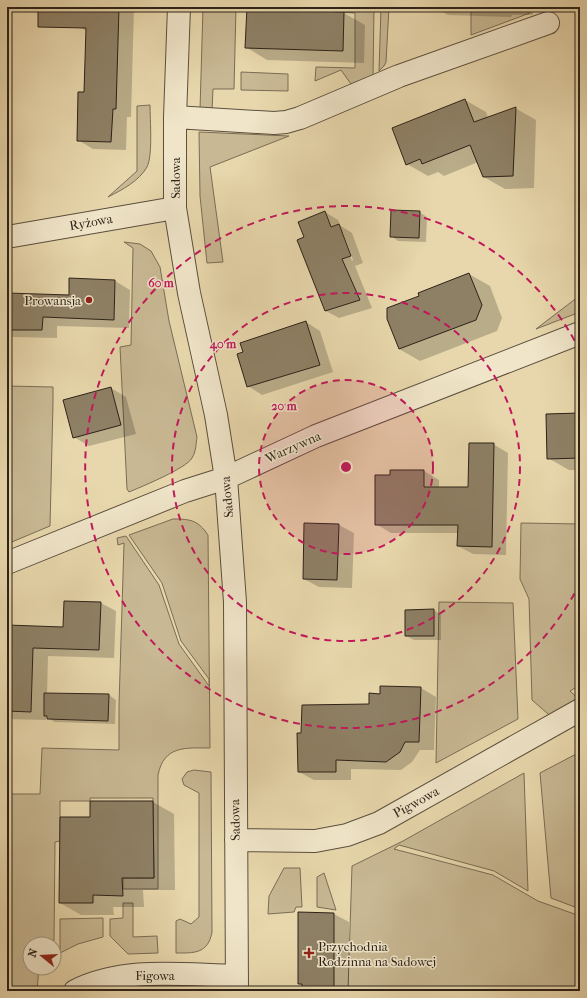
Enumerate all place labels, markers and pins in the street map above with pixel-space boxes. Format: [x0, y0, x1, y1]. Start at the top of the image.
place label: Prowansja [24, 293, 82, 308]
marker: Prowansja [84, 295, 94, 305]
centre of rings [339, 460, 353, 474]
place label: Przychodnia Rodzinna na Sadowej [318, 939, 436, 969]
marker: Przychodnia Rodzinna na Sadowej [303, 947, 315, 959]

